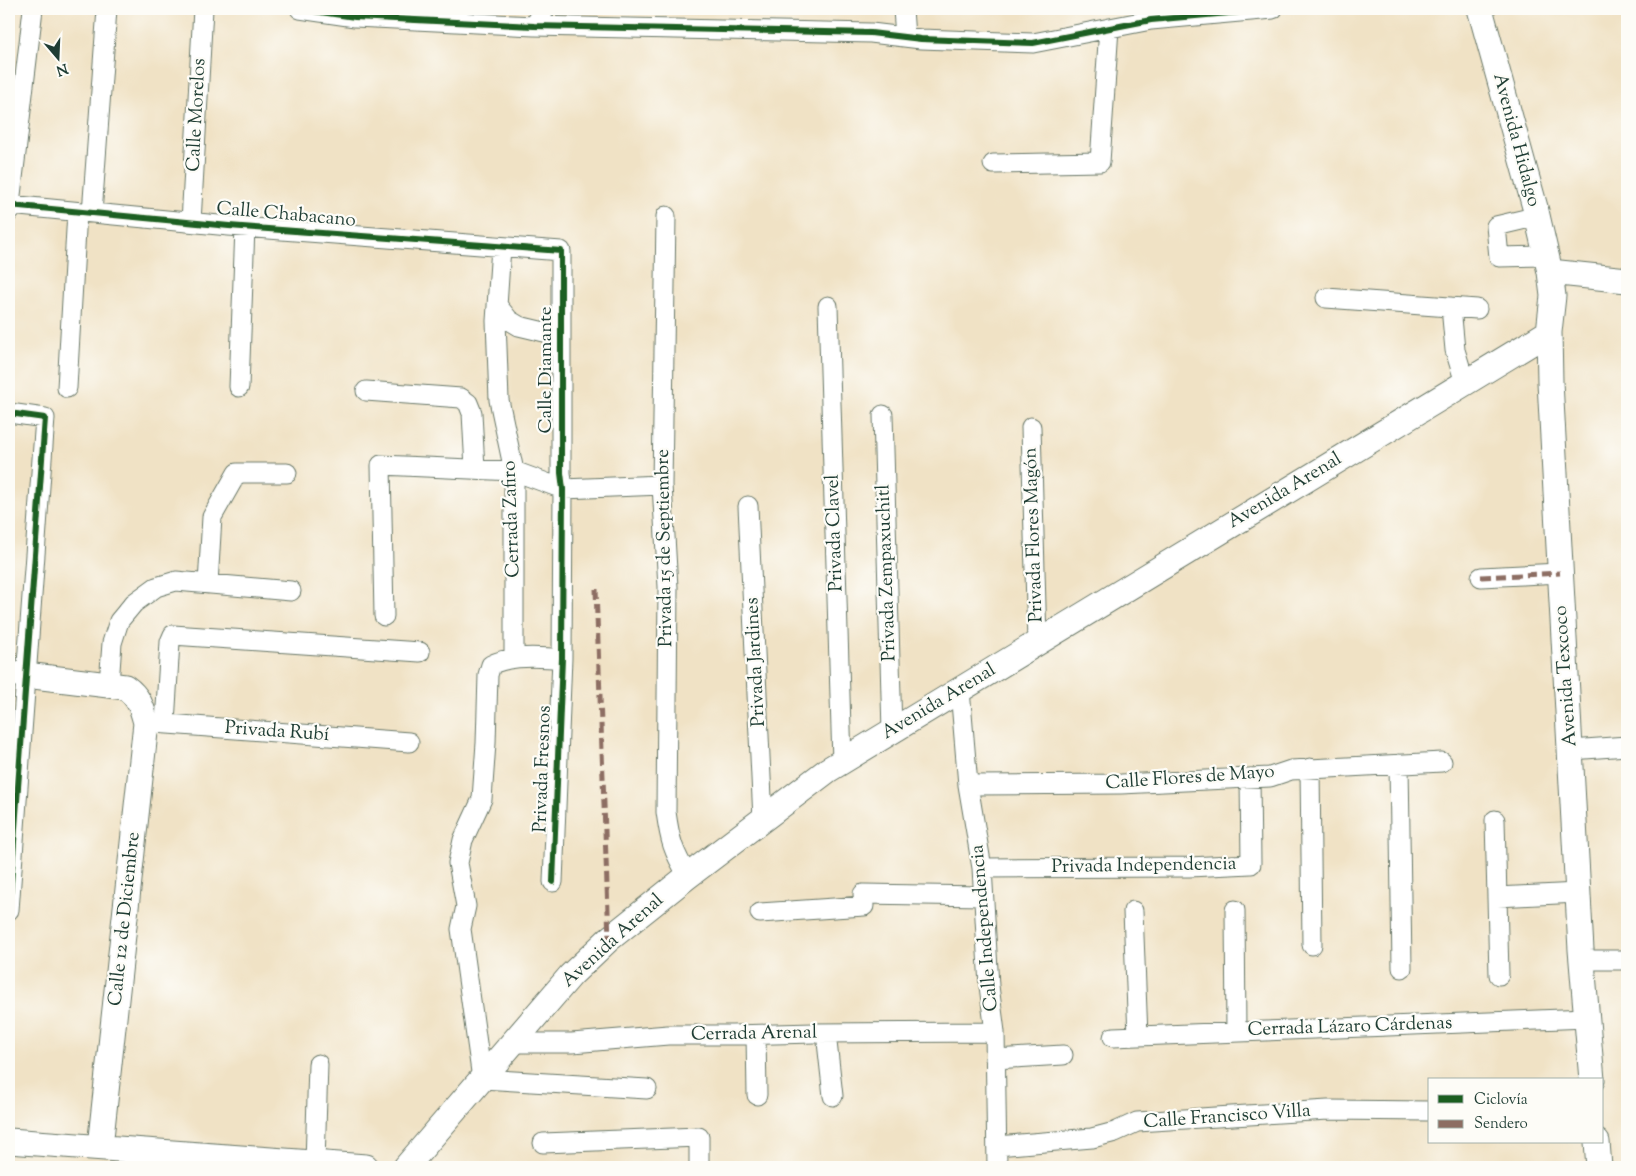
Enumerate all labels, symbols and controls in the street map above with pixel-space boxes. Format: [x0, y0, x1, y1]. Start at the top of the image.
north arrow [32, 32, 82, 82]
text: N [53, 57, 70, 80]
street label: Calle Morelos [181, 58, 213, 172]
street label: Avenida Hidalgo [1485, 70, 1547, 210]
street label: Calle Chabacano [215, 195, 357, 235]
street label: Calle Diamante [533, 306, 560, 434]
street label: Avenida Arenal [1223, 446, 1347, 536]
street label: Privada Flores Magón [1017, 447, 1051, 623]
street label: Privada 15 de Septiembre [650, 448, 680, 647]
street label: Cerrada Zafiro [496, 460, 528, 578]
street label: Privada Clavel [819, 474, 851, 592]
street label: Privada Zempaxuchitl [870, 484, 904, 662]
street label: Privada Jardines [739, 597, 773, 727]
street label: Avenida Texcoco [1548, 605, 1584, 747]
street label: Avenida Arenal [877, 657, 1001, 747]
street label: Privada Fresnos [527, 705, 559, 833]
street label: Privada Rubí [224, 715, 330, 749]
street label: Calle Flores de Mayo [1104, 759, 1276, 797]
street label: Calle 12 de Diciembre [102, 830, 148, 1007]
street label: Calle Independencia [964, 843, 1006, 1012]
street label: Privada Independencia [1051, 851, 1237, 881]
street label: Avenida Arenal [556, 888, 670, 994]
street label: Cerrada Lázaro Cárdenas [1247, 1010, 1453, 1044]
street label: Cerrada Arenal [691, 1019, 817, 1049]
legend [1428, 1078, 1604, 1144]
text: Ciclovía [1474, 1090, 1528, 1111]
street label: Calle Francisco Villa [1142, 1098, 1312, 1136]
text: Sendero [1474, 1114, 1528, 1135]

